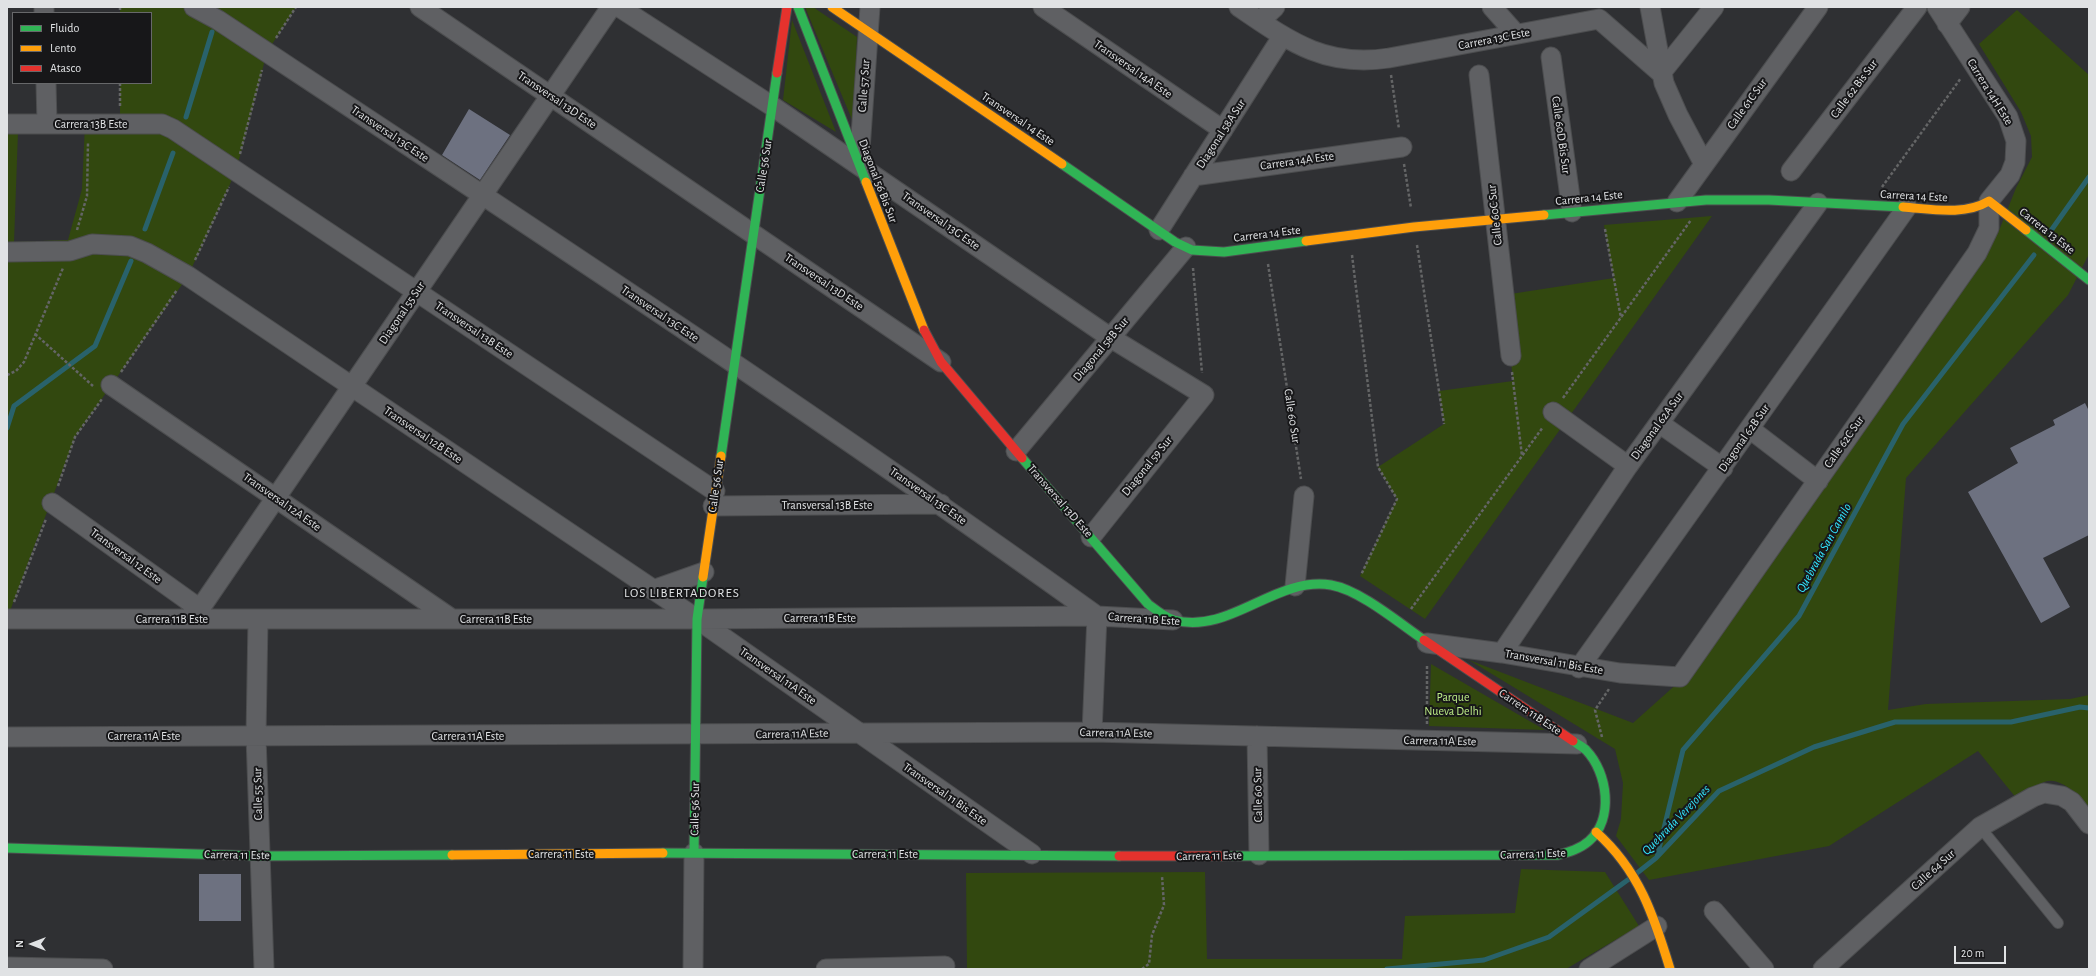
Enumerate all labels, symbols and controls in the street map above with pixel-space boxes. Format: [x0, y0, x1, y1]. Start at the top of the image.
legend [12, 12, 152, 84]
text: Fluido [50, 22, 79, 34]
street label: Carrera 13C Este [1457, 25, 1531, 53]
street label: Transversal 14A Este [1091, 37, 1175, 101]
text: Lento [50, 42, 76, 54]
street label: Carrera 14H Este [1964, 56, 2016, 128]
street label: Calle 62 Bis Sur [1827, 57, 1881, 121]
street label: Calle 57 Sur [855, 59, 873, 113]
text: Atasco [50, 62, 81, 74]
street label: Transversal 13D Este [515, 68, 599, 132]
street label: Calle 61C Sur [1724, 76, 1770, 132]
street label: Transversal 14 Este [979, 89, 1057, 149]
street label: Calle 60D Bis Sur [1548, 95, 1574, 175]
street label: Diagonal 58A Sur [1193, 97, 1249, 171]
street label: Transversal 13C Este [348, 103, 432, 165]
street label: Carrera 13B Este [54, 117, 128, 131]
street label: Diagonal 56 Bis Sur [855, 137, 901, 225]
street label: Calle 56 Sur [753, 139, 775, 193]
street label: Carrera 14A Este [1259, 149, 1335, 173]
street label: Calle 60C Sur [1485, 184, 1505, 246]
street label: Carrera 14 Este [1555, 187, 1623, 209]
street label: Carrera 14 Este [1880, 187, 1948, 205]
street label: Transversal 13G Este [899, 189, 983, 253]
street label: Carrera 13 Este [2016, 205, 2078, 257]
street label: Carrera 14 Este [1233, 223, 1301, 245]
street label: Transversal 13D Este [782, 250, 866, 314]
street label: Diagonal 55 Sur [376, 279, 428, 347]
street label: Transversal 13C Este [618, 283, 702, 345]
street label: Transversal 13B Este [432, 299, 516, 361]
street label: Diagonal 58B Sur [1070, 314, 1132, 384]
street label: Calle 60 Sur [1281, 388, 1303, 444]
street label: Diagonal 62A Sur [1628, 389, 1686, 463]
street label: Diagonal 62B Sur [1715, 401, 1773, 475]
street label: Transversal 12B Este [381, 403, 465, 467]
street label: Calle 62C Sur [1821, 413, 1867, 471]
street label: Diagonal 59 Sur [1119, 433, 1175, 499]
street label: Calle 56 Sur [705, 459, 727, 513]
street label: Transversal 13D Este [1024, 461, 1096, 541]
street label: Transversal 13C Este [887, 464, 969, 528]
street label: Transversal 12A Este [240, 470, 324, 534]
street label: Transversal 13B Este [781, 498, 873, 512]
water label: Quebrada San Camilo [1793, 501, 1855, 595]
street label: Transversal 12 Este [87, 525, 165, 587]
district label: LOS LIBERTADORES [624, 585, 740, 601]
street label: Carrera 11B Este [1107, 609, 1181, 629]
street label: Carrera 11B Este [784, 611, 856, 625]
street label: Carrera 11B Este [136, 612, 208, 626]
street label: Carrera 11B Este [460, 612, 532, 626]
street label: Transversal 11A Este [737, 644, 819, 708]
street label: Transversal 11 Bis Este [1504, 646, 1604, 678]
street label: Carrera 11B Este [1496, 686, 1564, 738]
park label: Parque Nueva Delhi [1424, 690, 1482, 718]
street label: Carrera 11A Este [1079, 725, 1153, 741]
street label: Carrera 11A Este [755, 726, 829, 742]
street label: Carrera 11A Este [108, 729, 180, 743]
street label: Carrera 11A Este [432, 729, 504, 743]
street label: Carrera 11A Este [1403, 733, 1477, 749]
street label: Transversal 11 Bis Este [900, 760, 990, 828]
street label: Calle 55 Sur [250, 767, 266, 821]
street label: Calle 60 Sur [1250, 768, 1266, 822]
street label: Calle 56 Sur [687, 782, 703, 836]
water label: Quebrada Verejones [1639, 782, 1713, 858]
street label: Carrera 11 Este [1500, 846, 1566, 862]
street label: Carrera 11 Este [204, 847, 270, 863]
street label: Carrera 11 Este [528, 847, 594, 861]
street label: Carrera 11 Este [852, 847, 918, 861]
street label: Calle 64 Sur [1908, 847, 1958, 893]
street label: Carrera 11 Este [1176, 848, 1242, 864]
north arrow [12, 924, 52, 964]
scale bar [1956, 938, 2008, 964]
text: N [14, 940, 25, 948]
text: 20 m [1961, 947, 1984, 959]

